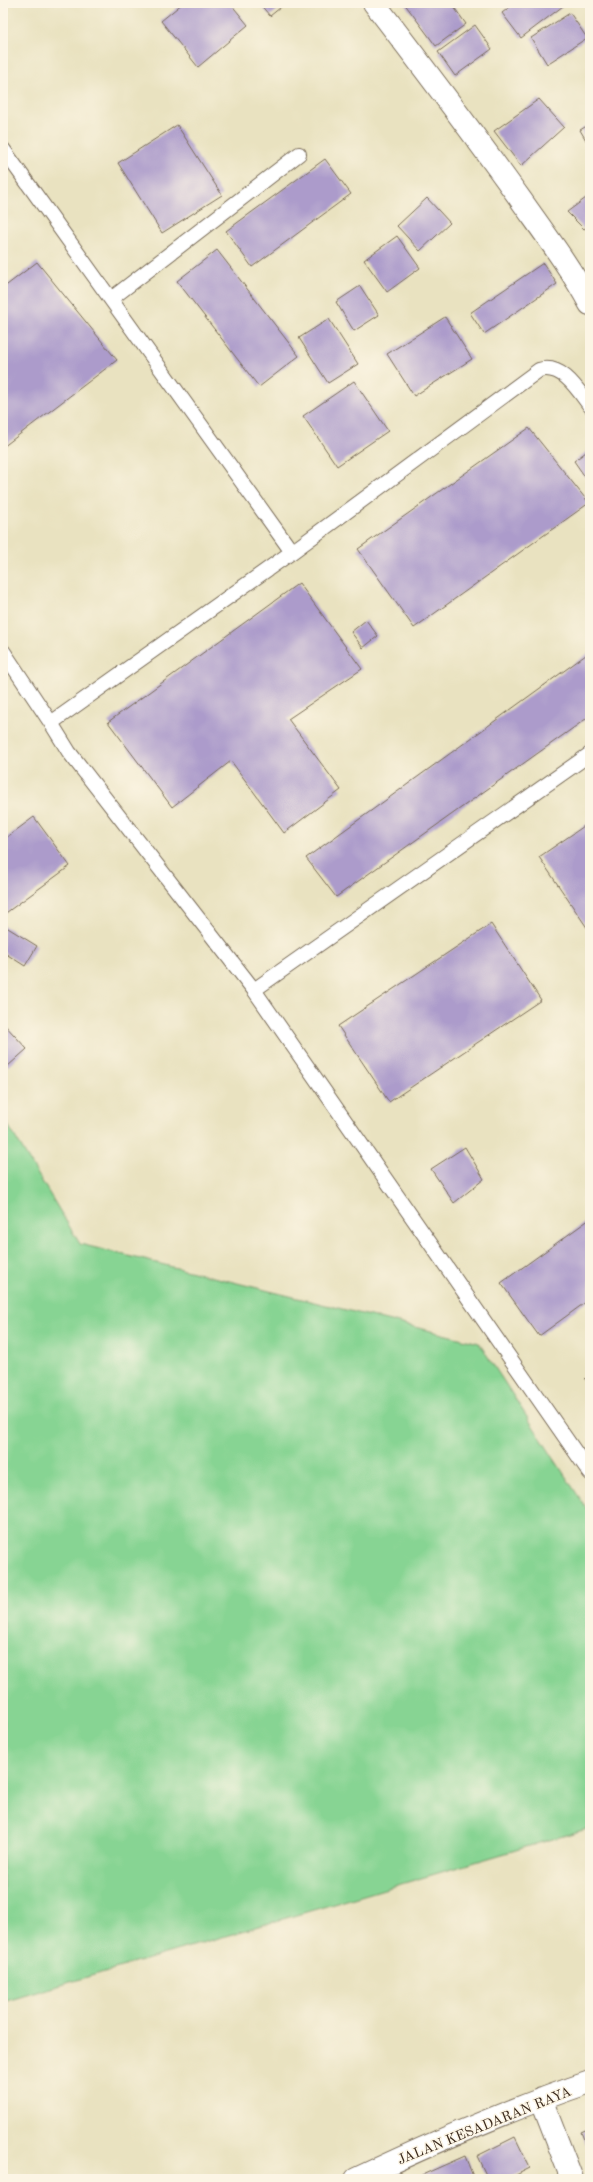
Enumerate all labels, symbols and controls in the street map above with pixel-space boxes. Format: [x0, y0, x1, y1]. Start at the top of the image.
street label: JALAN KESADARAN RAYA [396, 2085, 573, 2167]

